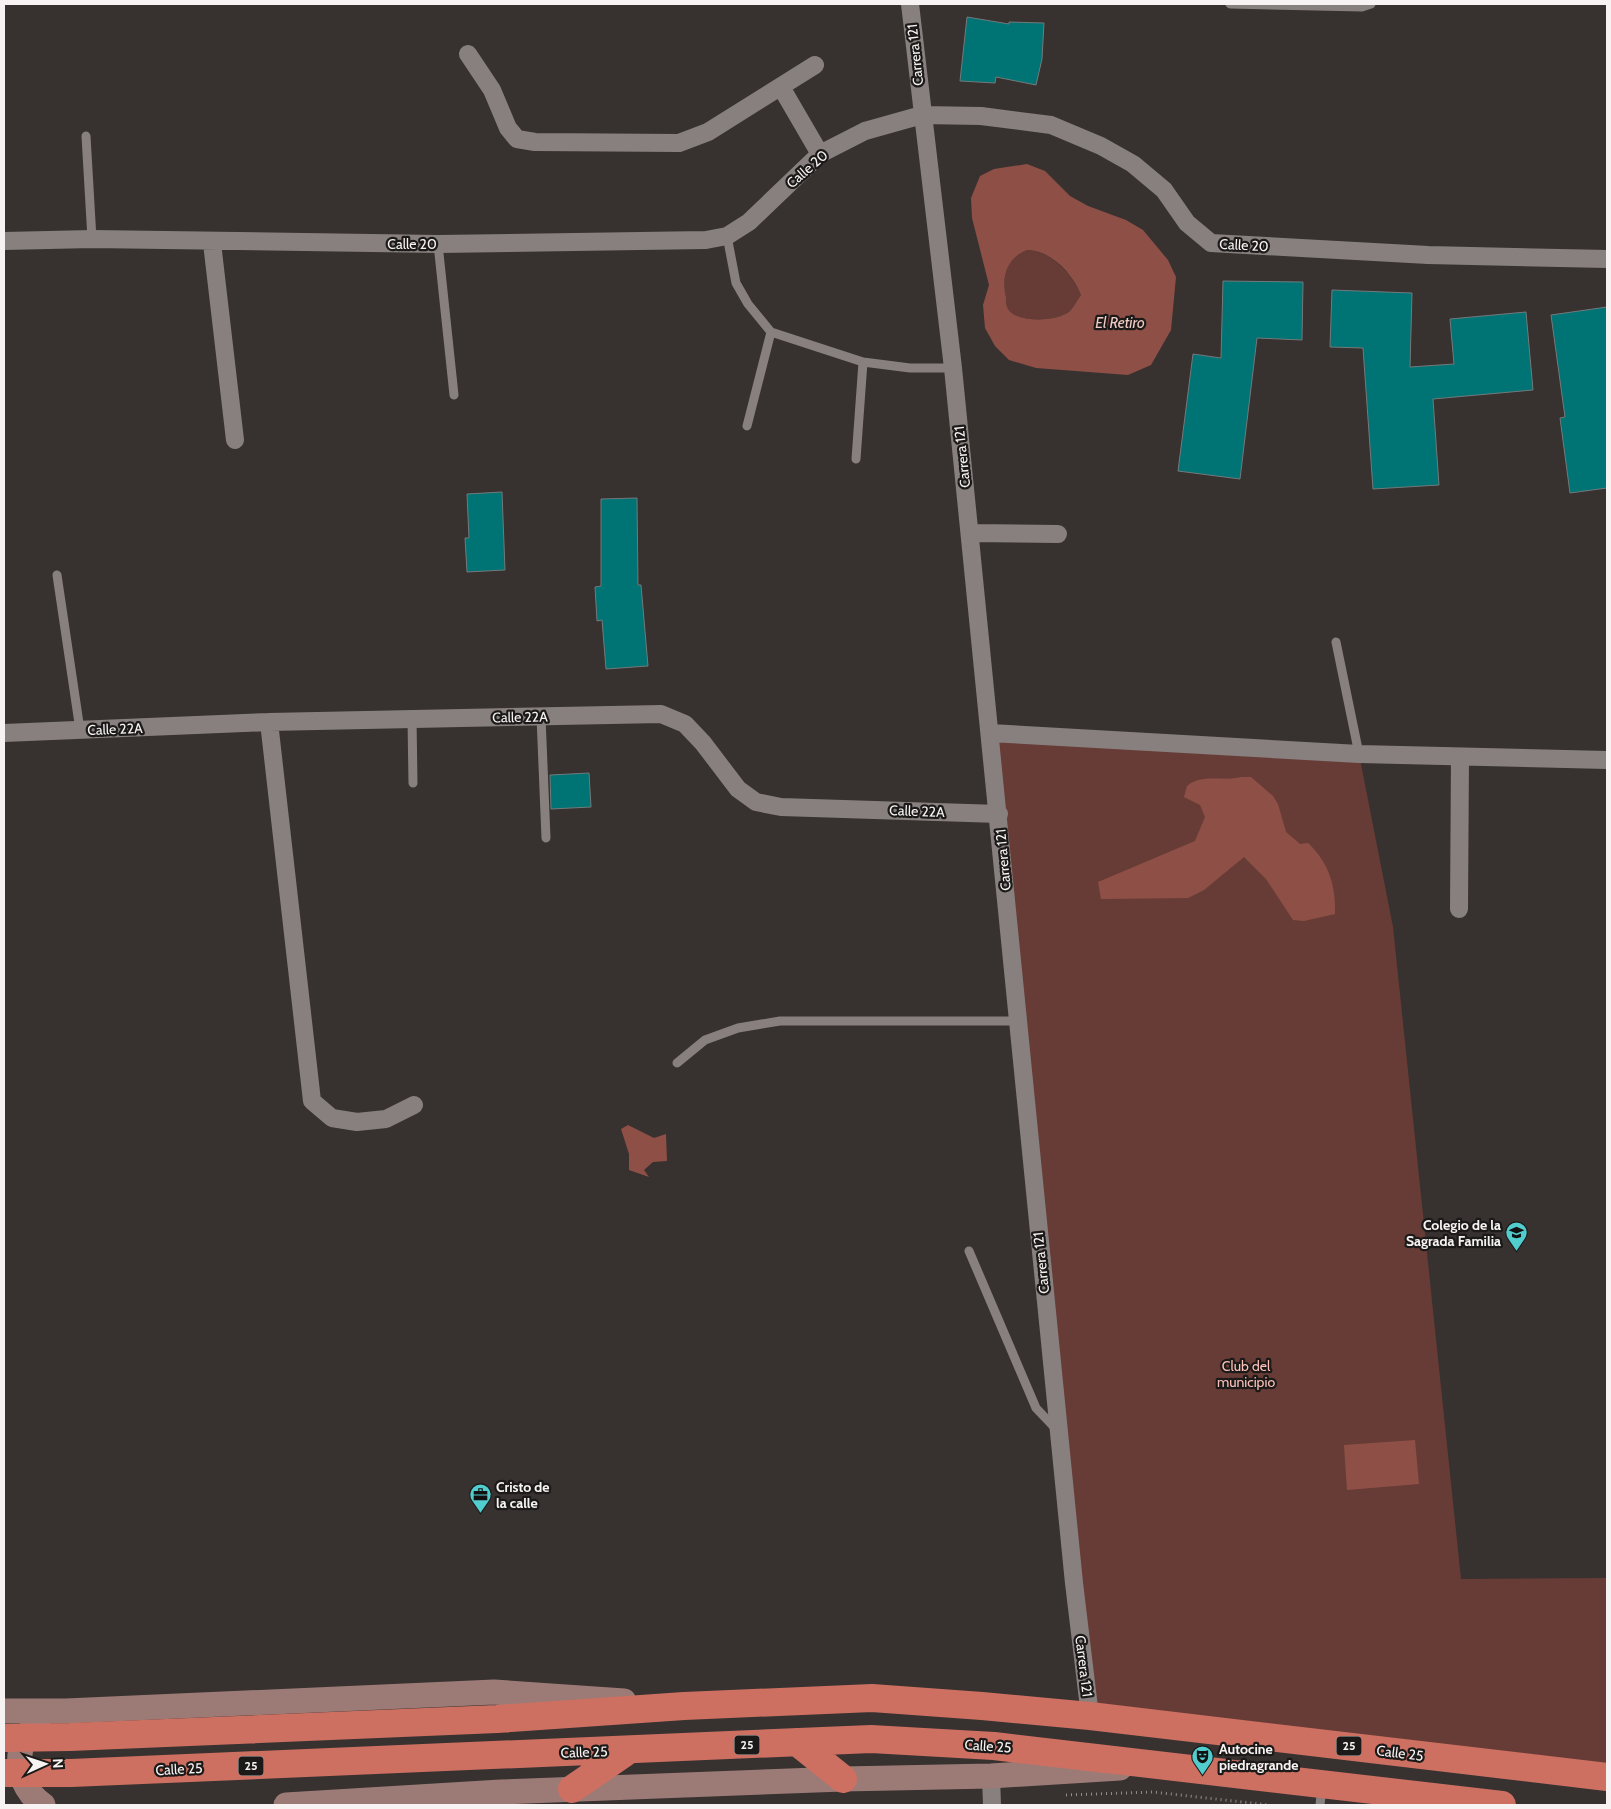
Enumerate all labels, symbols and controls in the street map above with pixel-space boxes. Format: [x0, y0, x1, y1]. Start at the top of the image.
street label: Carrera 121 [903, 23, 927, 87]
street label: Calle 20 [782, 146, 832, 192]
street label: Calle 20 [387, 235, 437, 253]
street label: Calle 20 [1219, 235, 1269, 255]
water label: El Retiro [1095, 314, 1145, 332]
street label: Carrera 121 [950, 425, 974, 489]
street label: Calle 22A [492, 708, 548, 726]
street label: Calle 22A [87, 719, 143, 739]
street label: Calle 22A [889, 801, 945, 821]
street label: Carrera 121 [991, 828, 1015, 892]
place label: Colegio de la Sagrada Familia [1406, 1216, 1501, 1250]
school or university icon: Colegio de la Sagrada Familia [1505, 1221, 1529, 1252]
street label: Carrera 121 [1029, 1231, 1053, 1295]
park label: Club del municipio [1217, 1357, 1275, 1391]
place label: Cristo de la calle [496, 1478, 550, 1512]
office icon: Cristo de la calle [468, 1483, 492, 1514]
street label: Carrera 121 [1071, 1634, 1097, 1698]
street label: Calle 25 [964, 1735, 1012, 1757]
road number: 25 [734, 1736, 760, 1754]
road number: 25 [1336, 1736, 1362, 1755]
north arrow [20, 1739, 70, 1789]
place label: Autocine piedragrande [1219, 1740, 1299, 1774]
street label: Calle 25 [1376, 1741, 1424, 1765]
street label: Calle 25 [560, 1742, 608, 1762]
theatre icon: Autocine piedragrande [1191, 1745, 1215, 1776]
road number: 25 [238, 1756, 264, 1775]
text: N [49, 1758, 67, 1769]
street label: Calle 25 [155, 1759, 203, 1779]

